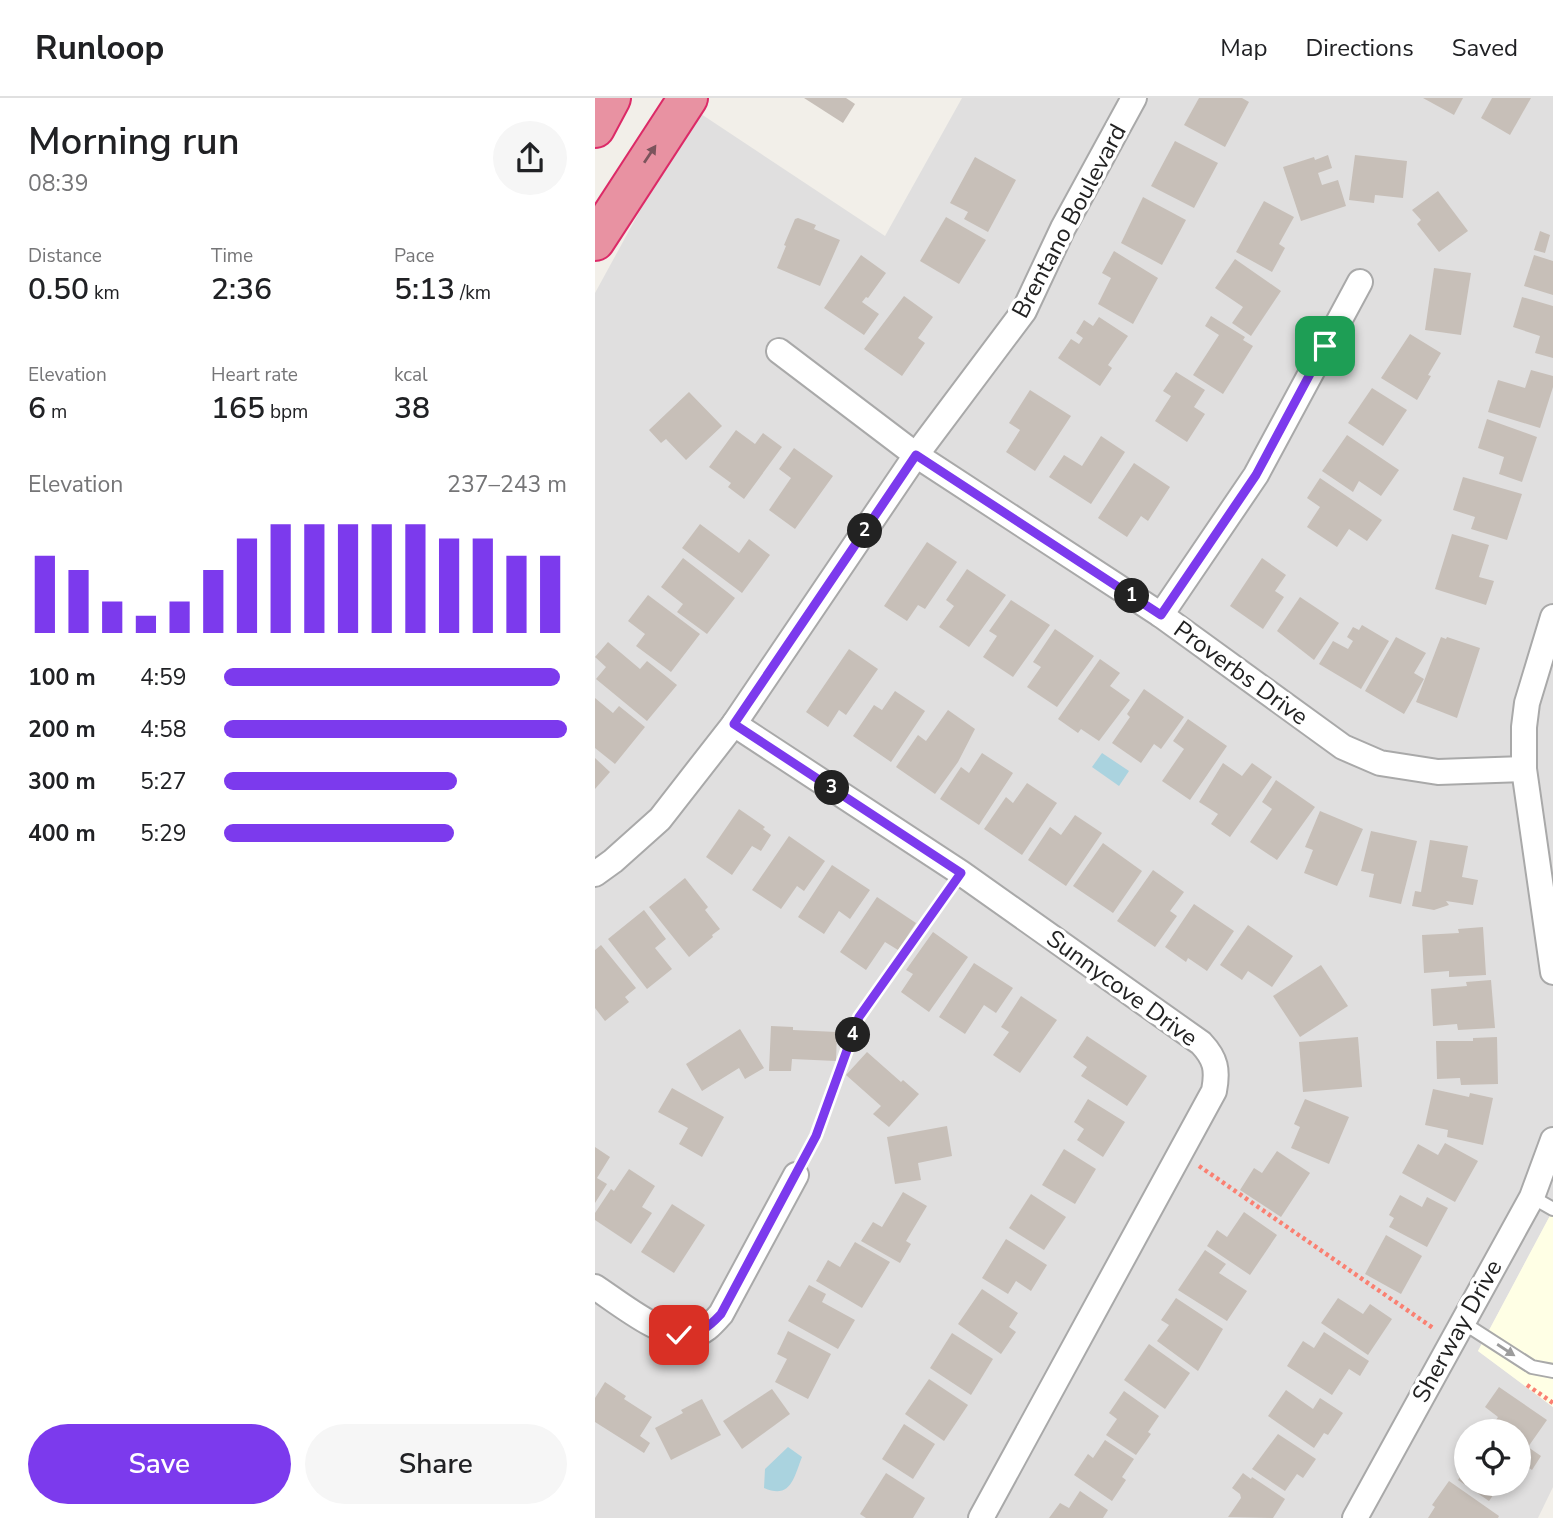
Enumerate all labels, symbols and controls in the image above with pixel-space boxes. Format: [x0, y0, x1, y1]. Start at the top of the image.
text: Runloop [35, 26, 164, 71]
text: Map [1220, 32, 1267, 64]
text: Directions [1305, 32, 1414, 64]
text: Saved [1452, 32, 1518, 64]
text: Morning run [28, 116, 240, 167]
street label: Brentano Boulevard [1004, 118, 1134, 324]
button: share [493, 121, 567, 195]
one-way arrow [644, 145, 657, 164]
text: 08:39 [28, 168, 88, 199]
text: Distance [28, 243, 102, 269]
text: Time [211, 243, 253, 269]
text: Pace [394, 243, 434, 269]
text: 0.50 [28, 269, 89, 310]
text: 2:36 [211, 269, 272, 310]
text: 5:13 [394, 269, 455, 310]
text: km [89, 280, 120, 306]
text: /km [455, 280, 491, 306]
pin [1295, 316, 1355, 376]
icon: arrive [1306, 327, 1344, 365]
text: Elevation [28, 362, 107, 388]
text: Heart rate [211, 362, 298, 388]
text: kcal [394, 362, 428, 388]
text: 6 [28, 388, 46, 429]
text: 165 [211, 388, 265, 429]
text: 38 [394, 388, 430, 429]
text: m [46, 399, 67, 425]
text: bpm [265, 399, 308, 425]
text: Elevation [28, 469, 123, 500]
text: 237–243 m [447, 469, 567, 500]
pin: 2 [847, 514, 883, 548]
text: 2 [859, 517, 870, 543]
pin: 1 [1115, 578, 1149, 614]
text: 1 [1126, 582, 1137, 608]
street label: Proverbs Drive [1167, 613, 1315, 733]
text: 100 m [28, 662, 96, 693]
text: 4:59 [140, 662, 187, 693]
text: 200 m [28, 714, 96, 745]
text: 4:58 [140, 714, 187, 745]
text: 300 m [28, 766, 96, 797]
text: 5:27 [140, 766, 187, 797]
pin: 3 [814, 770, 849, 806]
text: 3 [826, 774, 837, 800]
text: 400 m [28, 818, 96, 849]
text: 5:29 [140, 818, 187, 849]
street label: Sunnycove Drive [1040, 922, 1204, 1054]
pin: 4 [835, 1018, 871, 1052]
text: 4 [847, 1021, 858, 1047]
street label: Sherway Drive [1405, 1254, 1509, 1408]
pin [649, 1305, 709, 1365]
icon: check [660, 1316, 698, 1354]
one-way arrow [1496, 1344, 1516, 1357]
map controls [1454, 1419, 1531, 1496]
button: locate [1454, 1419, 1531, 1496]
button: Save [28, 1424, 291, 1504]
button: Share [305, 1424, 567, 1504]

